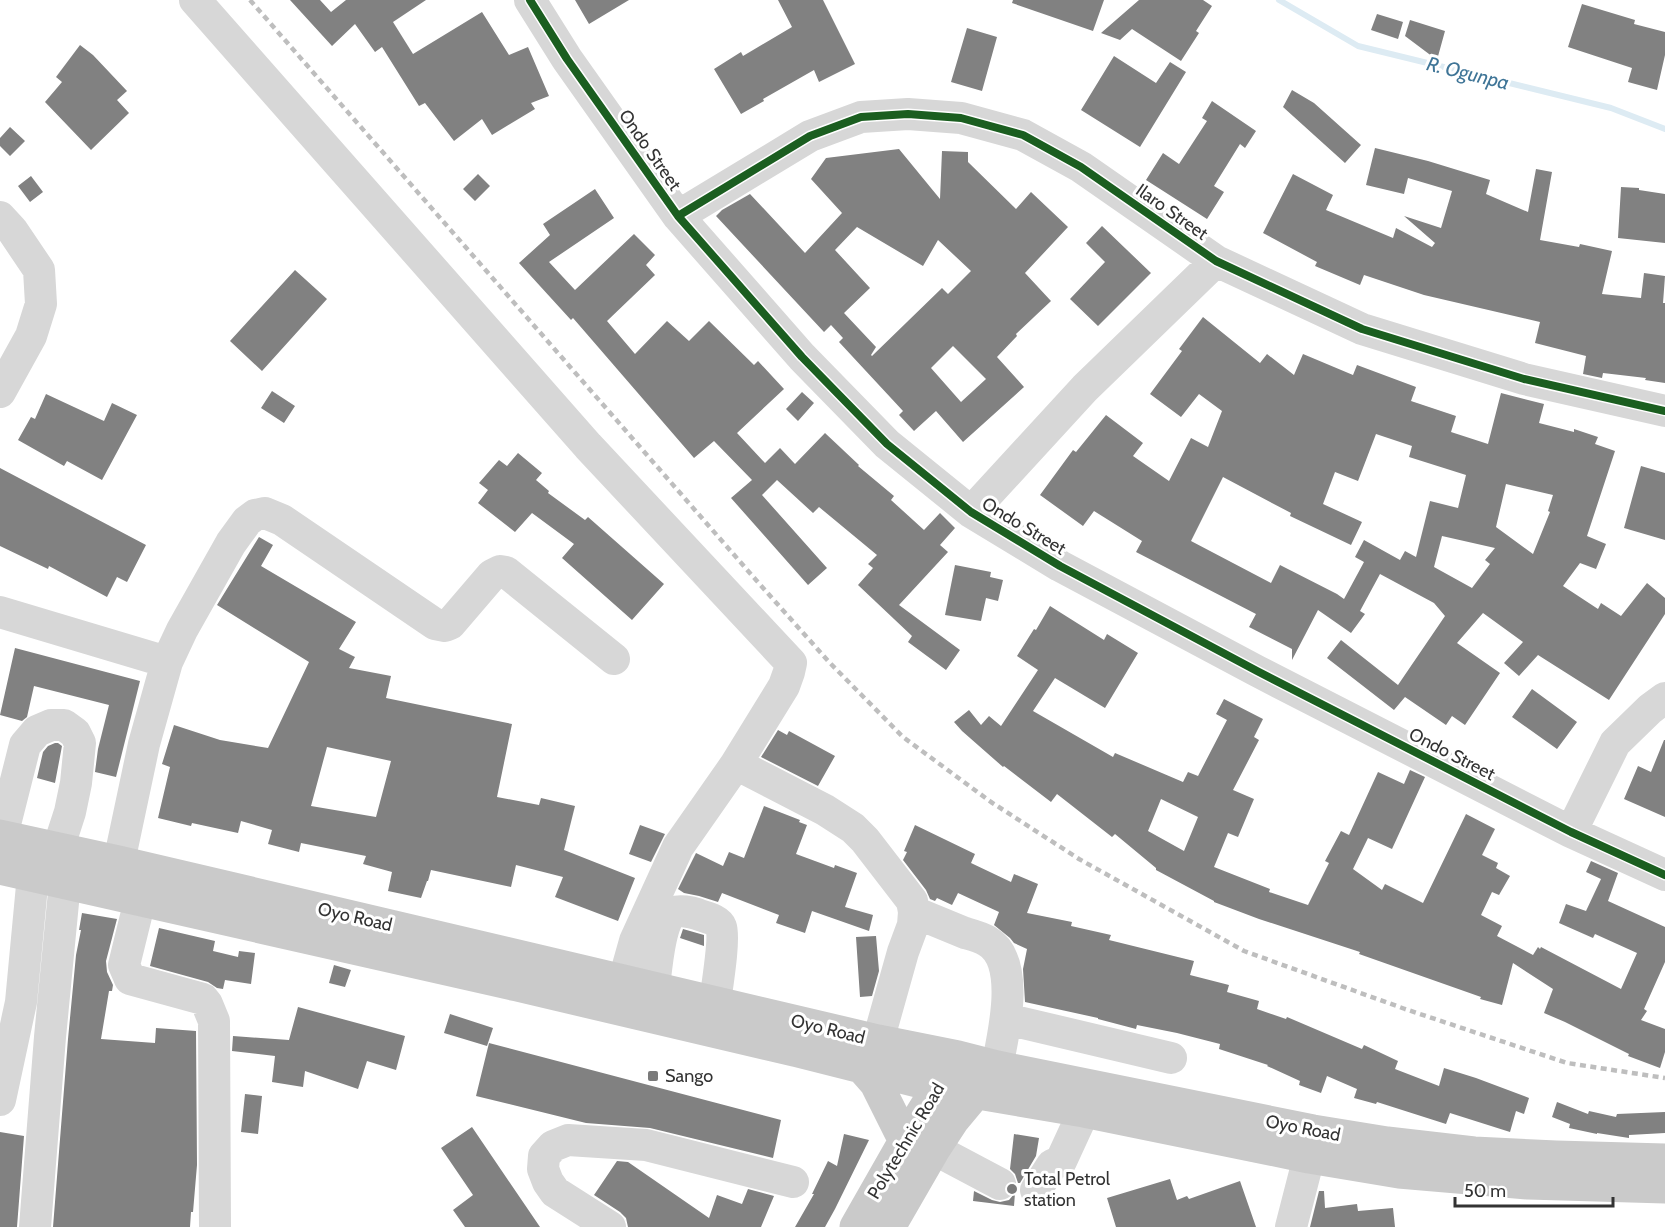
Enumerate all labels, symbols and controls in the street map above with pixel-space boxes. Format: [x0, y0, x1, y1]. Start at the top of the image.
water label: R. Ogunpa [1424, 51, 1512, 95]
street label: Ondo Street [614, 105, 686, 195]
street label: Ilaro Street [1132, 179, 1212, 245]
street label: Ondo Street [978, 492, 1070, 560]
street label: Ondo Street [1405, 723, 1499, 785]
street label: Oyo Road [316, 898, 394, 936]
street label: Oyo Road [789, 1009, 867, 1049]
place label: Sango [665, 1065, 713, 1087]
marker: Sango [646, 1069, 660, 1083]
street label: Polytechnic Road [863, 1079, 949, 1203]
street label: Oyo Road [1264, 1110, 1342, 1146]
place label: Total Petrol station [1024, 1168, 1111, 1211]
scale bar [1455, 1170, 1612, 1208]
text: 50 m [1464, 1180, 1506, 1202]
marker: Total Petrol station [1005, 1182, 1019, 1196]

